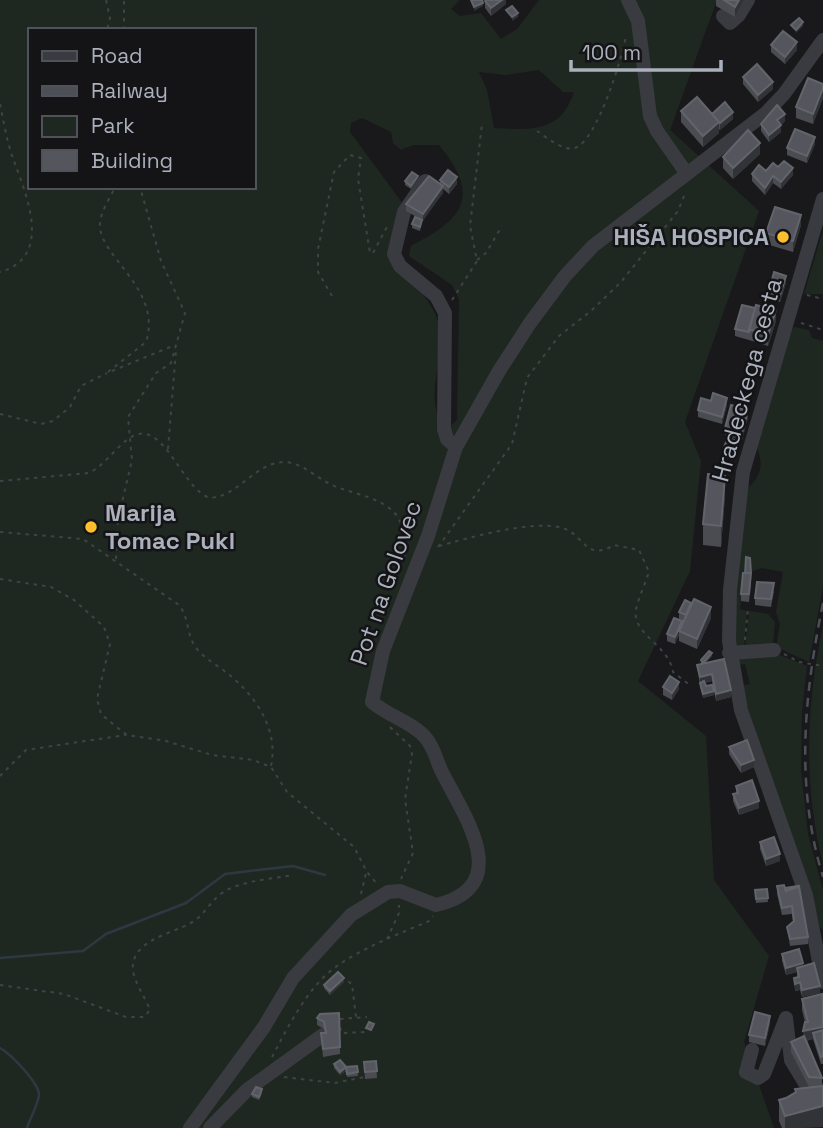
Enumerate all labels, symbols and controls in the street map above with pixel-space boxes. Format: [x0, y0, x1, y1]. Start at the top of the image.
legend [28, 28, 256, 189]
scale bar [571, 28, 722, 72]
text: 100 m [582, 39, 641, 66]
text: Road [91, 42, 143, 69]
text: Railway [91, 77, 168, 104]
text: Park [91, 112, 135, 139]
text: Building [91, 147, 173, 174]
place label: HIŠA HOSPICA [614, 221, 769, 252]
marker: HIŠA HOSPICA [775, 229, 791, 245]
street label: Hradeckega cesta [704, 275, 789, 485]
street label: Pot na Golovec [343, 496, 428, 669]
place label: Marija Tomac Pukl [105, 497, 235, 556]
marker: Marija Tomac Pukl [83, 519, 99, 535]

